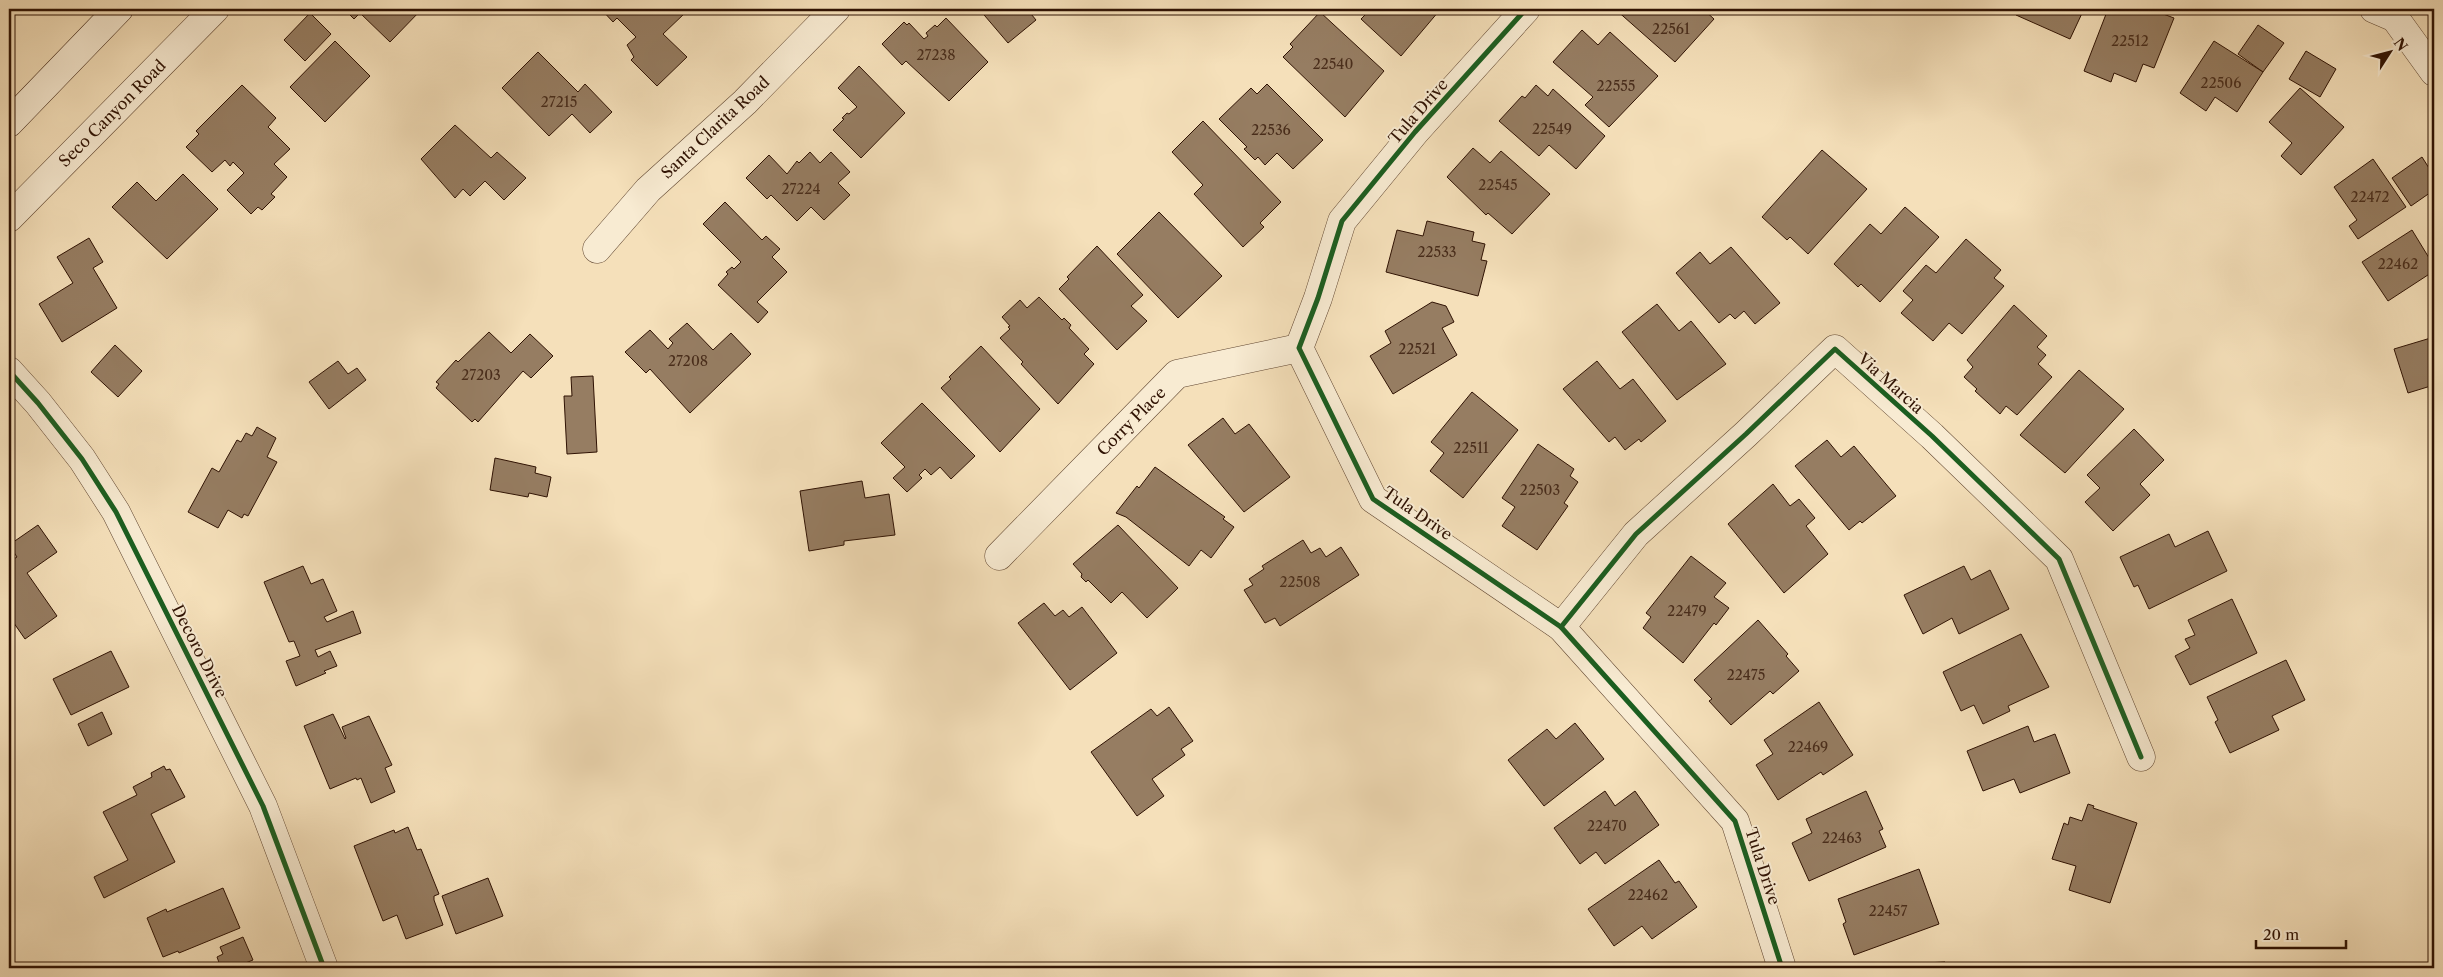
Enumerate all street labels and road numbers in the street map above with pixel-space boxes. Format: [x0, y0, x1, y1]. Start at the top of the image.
street label: Seco Canyon Road [54, 55, 170, 171]
street label: Santa Clarita Road [657, 71, 774, 182]
street label: Tula Drive [1384, 74, 1452, 148]
street label: Via Marcia [1853, 348, 1928, 418]
street label: Corry Place [1092, 382, 1170, 460]
street label: Tula Drive [1379, 482, 1457, 544]
street label: Decoro Drive [168, 601, 232, 701]
street label: Tula Drive [1741, 825, 1785, 907]

